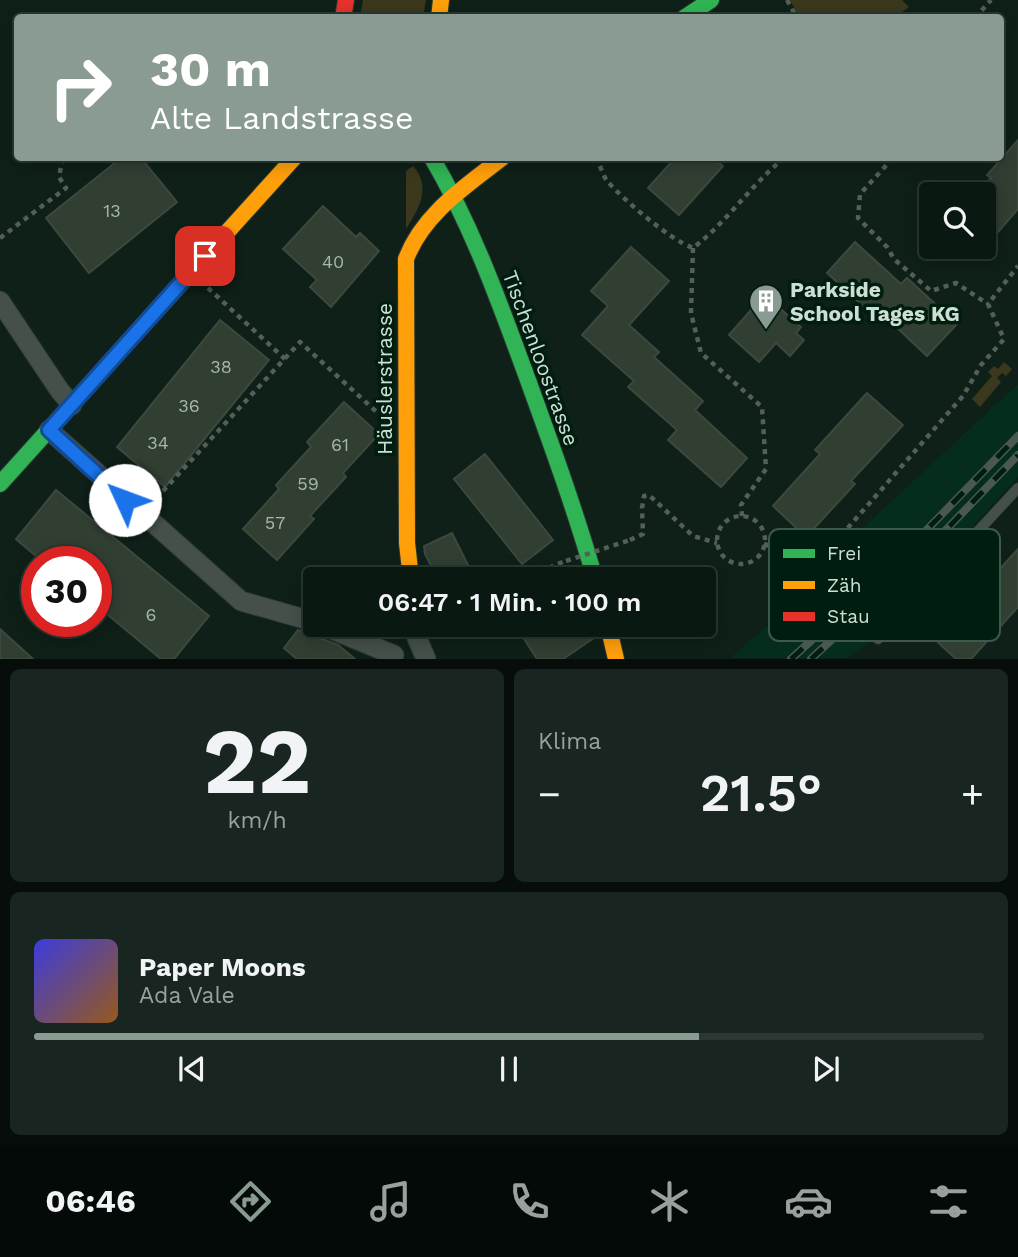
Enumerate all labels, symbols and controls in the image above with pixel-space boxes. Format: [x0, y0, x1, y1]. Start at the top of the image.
text: 30 m [150, 40, 271, 98]
icon: right [35, 42, 126, 133]
text: Alte Landstrasse [150, 99, 413, 137]
map controls [919, 182, 996, 259]
button: search [919, 182, 996, 259]
house number: 13 [103, 200, 121, 221]
pin [175, 226, 235, 286]
icon: arrive [186, 237, 224, 275]
house number: 40 [322, 251, 344, 272]
street label: Tischenloostrasse [498, 267, 584, 449]
place label: Parkside School Tages KG [790, 277, 960, 326]
building icon: Parkside School Tages KG [747, 282, 785, 331]
street label: Häuslerstrasse [372, 303, 397, 455]
house number: 38 [210, 356, 232, 377]
house number: 36 [178, 395, 200, 416]
house number: 34 [147, 432, 169, 453]
house number: 61 [331, 434, 349, 455]
position arrow [88, 463, 162, 537]
house number: 59 [297, 473, 319, 494]
house number: 57 [265, 512, 285, 533]
legend [769, 529, 1000, 641]
text: Frei [827, 542, 861, 565]
speed limit sign: 30 [21, 546, 112, 637]
text: Zäh [827, 574, 862, 597]
text: 06:47 · 1 Min. · 100 m [378, 587, 641, 617]
house number: 6 [146, 604, 156, 625]
text: Stau [827, 605, 870, 628]
text: 22 [203, 708, 311, 815]
text: Klima [538, 728, 601, 755]
text: 21.5° [700, 763, 822, 824]
text: − [538, 772, 561, 816]
text: + [961, 772, 984, 816]
text: km/h [227, 807, 287, 834]
text: Paper Moons [139, 952, 306, 982]
text: Ada Vale [139, 982, 235, 1009]
icon: previous [173, 1050, 211, 1088]
icon: pause [490, 1050, 528, 1088]
icon: next [807, 1050, 845, 1088]
icon: directions [226, 1177, 275, 1226]
icon: music [366, 1177, 415, 1226]
icon: phone [505, 1177, 554, 1226]
icon: climate [645, 1177, 694, 1226]
icon: car [784, 1177, 833, 1226]
icon: filters [924, 1177, 973, 1226]
text: 06:46 [45, 1182, 136, 1220]

